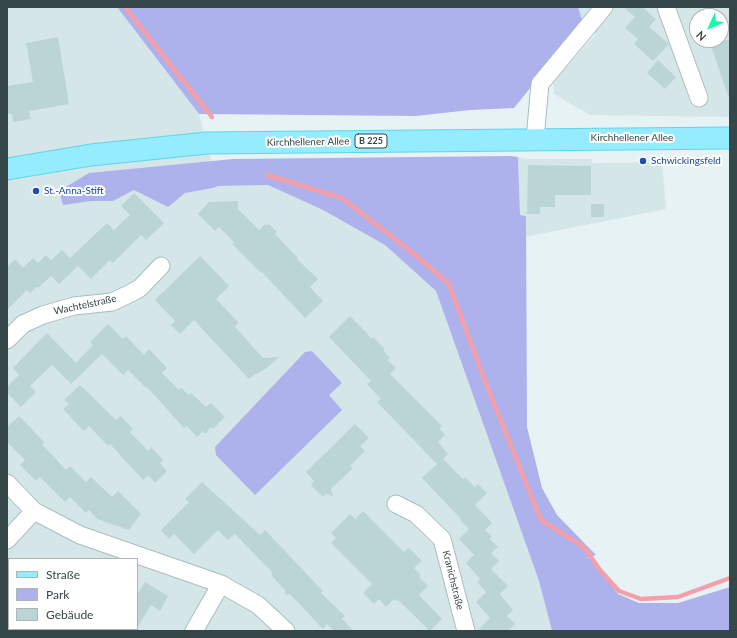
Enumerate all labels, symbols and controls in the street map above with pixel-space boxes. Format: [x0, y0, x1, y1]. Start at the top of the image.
north arrow [689, 8, 729, 48]
text: N [693, 29, 708, 44]
street label: Kirchhellener Allee [591, 132, 673, 144]
road number: B 225 [355, 134, 387, 148]
street label: Kirchhellener Allee [267, 135, 349, 149]
place label: Schwickingsfeld [651, 155, 721, 167]
marker: Schwickingsfeld [638, 156, 648, 166]
place label: St.-Anna-Stift [44, 185, 104, 197]
marker: St.-Anna-Stift [31, 186, 41, 196]
street label: Wachtelstraße [53, 293, 117, 317]
street label: Kranichstraße [440, 549, 466, 611]
legend [8, 558, 138, 630]
text: Straße [46, 567, 80, 582]
text: Park [46, 587, 69, 602]
text: Gebäude [46, 607, 93, 622]

